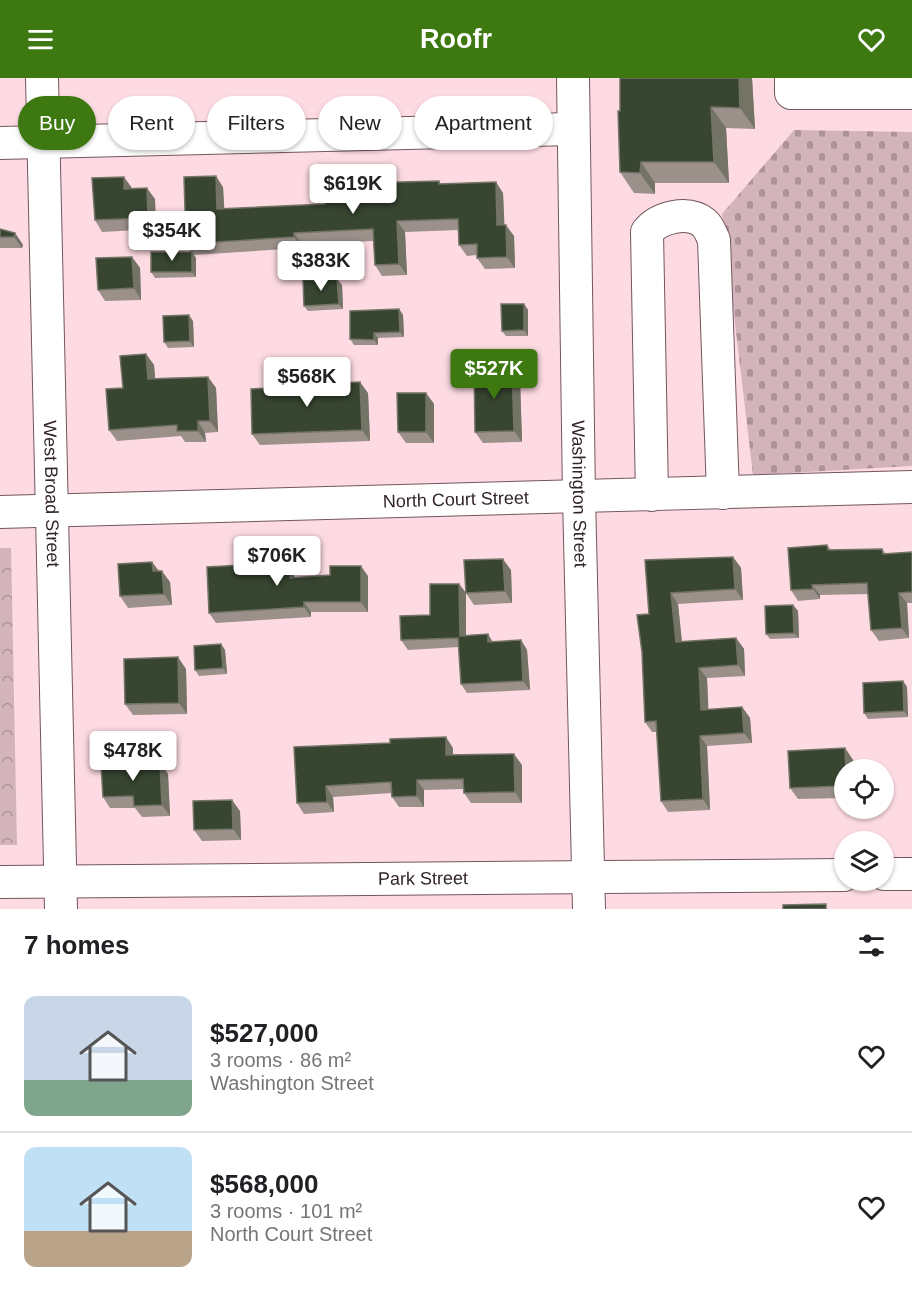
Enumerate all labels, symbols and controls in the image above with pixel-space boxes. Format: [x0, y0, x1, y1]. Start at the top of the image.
icon: menu [24, 23, 57, 56]
icon: heart [855, 23, 888, 56]
text: Roofr [420, 24, 492, 54]
chip: Buy [18, 96, 96, 150]
chip: Rent [108, 96, 195, 150]
chip: Filters [207, 96, 306, 150]
chip: New [318, 96, 402, 150]
chip: Apartment [414, 96, 553, 150]
pin: $619K [311, 164, 395, 215]
text: $619K [324, 172, 382, 194]
pin: $354K [130, 211, 214, 262]
text: $354K [143, 219, 201, 241]
pin: $383K [279, 241, 363, 292]
text: $383K [292, 249, 350, 271]
pin: $527K [452, 349, 536, 400]
pin: $568K [265, 357, 349, 408]
text: $527K [465, 357, 523, 379]
text: $568K [278, 365, 336, 387]
street label: West Broad Street [40, 420, 63, 568]
street label: Washington Street [568, 420, 591, 568]
street label: North Court Street [382, 488, 529, 512]
pin: $706K [235, 536, 319, 587]
text: $706K [248, 544, 306, 566]
pin: $478K [91, 731, 175, 782]
text: $478K [104, 739, 162, 761]
map controls [834, 759, 894, 891]
button: locate [834, 759, 894, 819]
button: layers [834, 831, 894, 891]
street label: Park Street [378, 868, 468, 889]
icon: filters [855, 929, 888, 962]
text: 7 homes [24, 930, 130, 960]
text: $527,000 [210, 1018, 318, 1048]
icon: home [72, 1020, 144, 1092]
icon: heart [855, 1040, 888, 1073]
text: 3 rooms · 86 m² [210, 1049, 351, 1071]
text: Washington Street [210, 1072, 374, 1094]
text: $568,000 [210, 1169, 318, 1199]
icon: home [72, 1171, 144, 1243]
icon: heart [855, 1191, 888, 1224]
text: 3 rooms · 101 m² [210, 1200, 362, 1222]
text: North Court Street [210, 1223, 372, 1245]

